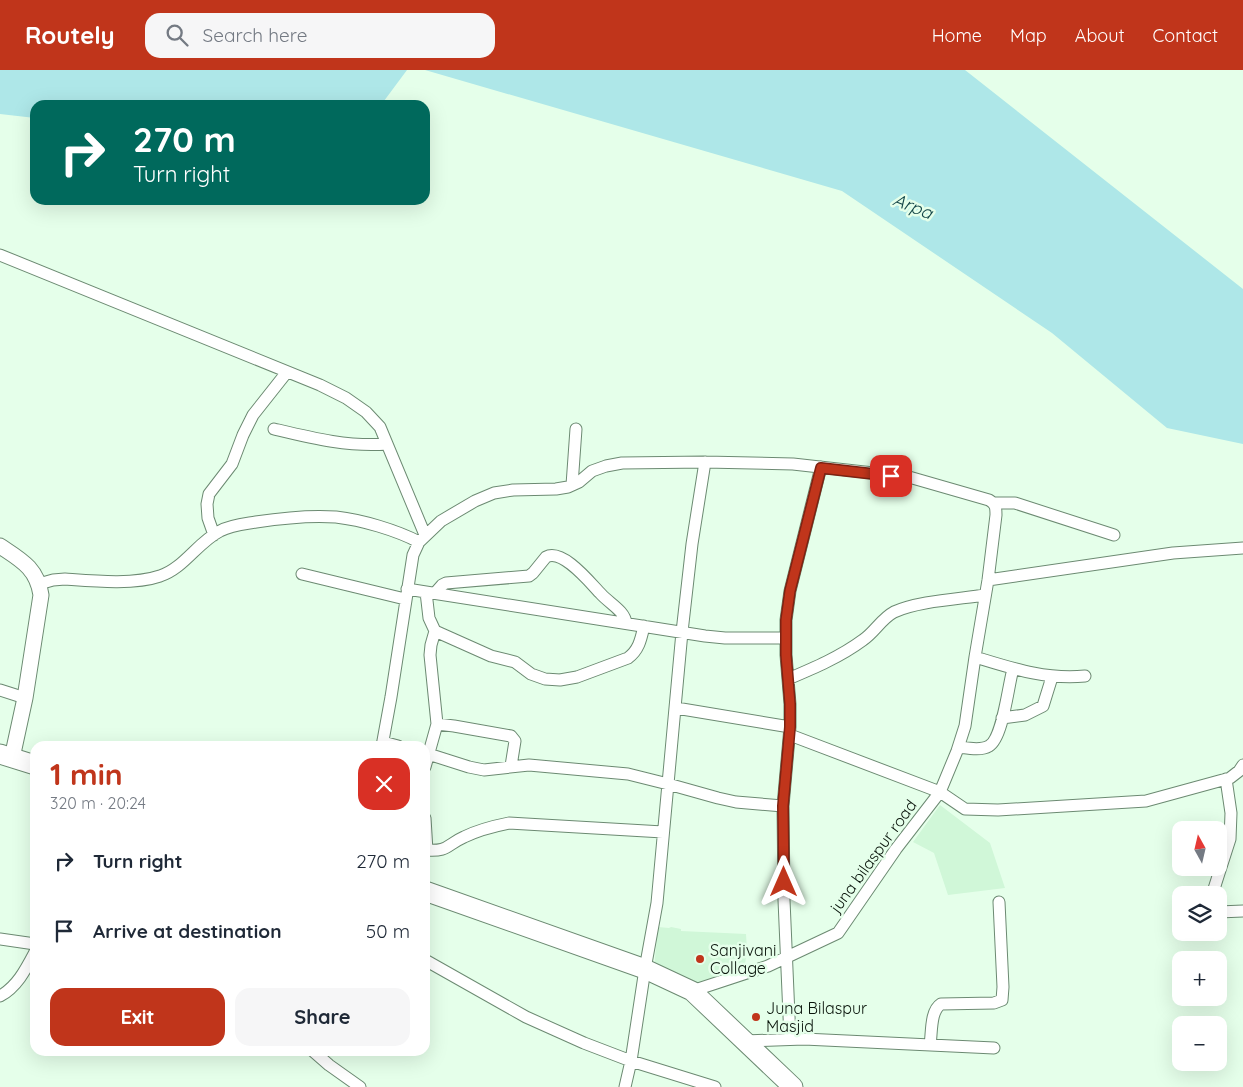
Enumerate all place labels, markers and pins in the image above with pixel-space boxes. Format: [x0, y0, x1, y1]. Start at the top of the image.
pin [870, 455, 912, 497]
place label: Sanjivani Collage [710, 940, 776, 978]
marker: Sanjivani Collage [694, 953, 706, 965]
place label: Juna Bilaspur Masjid [766, 998, 867, 1036]
marker: Juna Bilaspur Masjid [750, 1011, 762, 1023]

